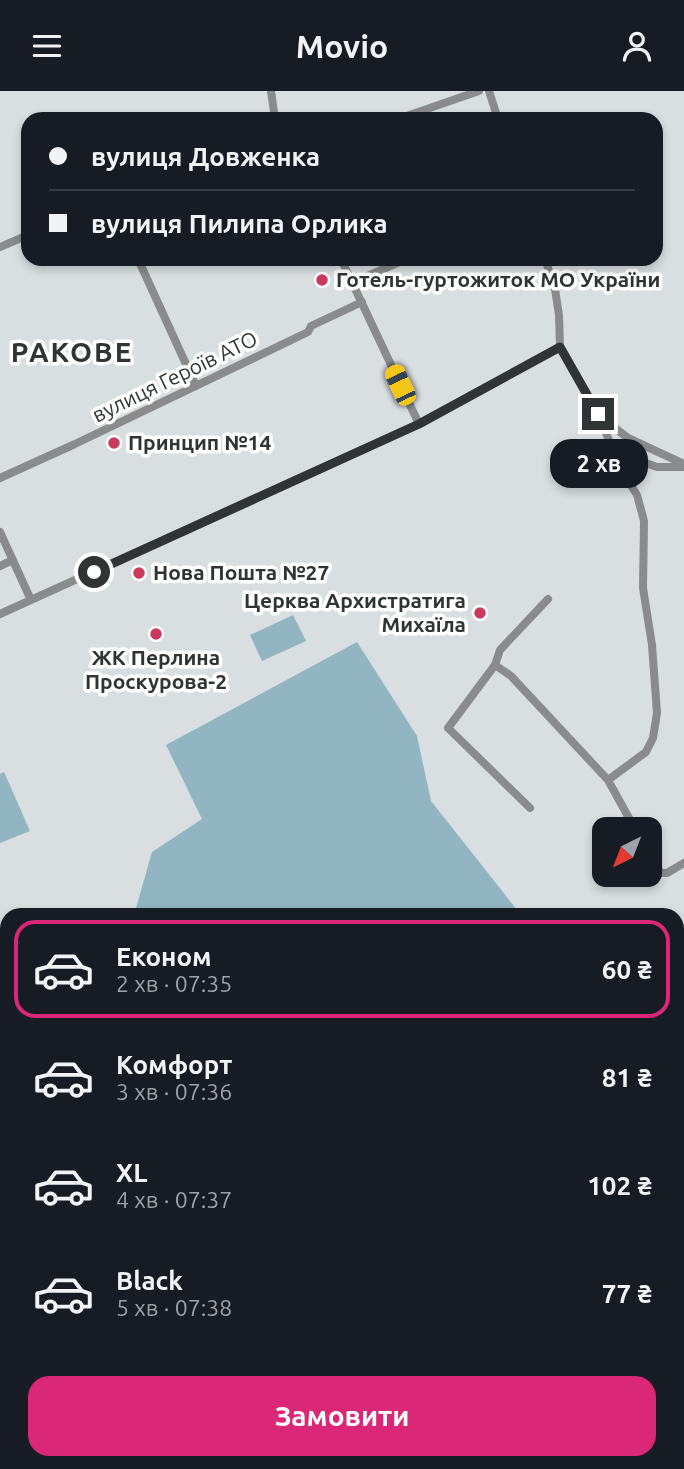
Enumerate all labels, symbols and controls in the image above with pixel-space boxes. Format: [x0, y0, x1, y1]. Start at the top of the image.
icon: menu [28, 27, 66, 65]
icon: person [618, 27, 656, 65]
text: Movio [296, 28, 388, 64]
text: вулиця Довженка [91, 142, 320, 171]
text: вулиця Пилипа Орлика [91, 209, 388, 238]
place label: Готель-гуртожиток МО України [336, 267, 660, 291]
marker: Готель-гуртожиток МО України [314, 272, 330, 288]
street label: вулиця Героїв АТО [88, 326, 261, 426]
district label: РАКОВЕ [11, 336, 133, 367]
car [382, 362, 419, 408]
route end [582, 398, 614, 430]
place label: Принцип №14 [128, 430, 271, 454]
marker: Принцип №14 [106, 435, 122, 451]
callout: 2 хв [549, 439, 647, 487]
text: 2 хв [577, 451, 621, 476]
route start [78, 556, 110, 588]
place label: Нова Пошта №27 [153, 560, 329, 584]
marker: Нова Пошта №27 [131, 565, 147, 581]
place label: Церква Архистратига Михаїла [244, 588, 466, 636]
marker: Церква Архистратига Михаїла [472, 605, 488, 621]
marker: ЖК Перлина Проскурова-2 [148, 626, 164, 642]
place label: ЖК Перлина Проскурова-2 [85, 645, 227, 693]
north arrow [592, 817, 662, 887]
map controls [592, 817, 662, 887]
icon: car [32, 938, 95, 1001]
text: Економ [116, 942, 212, 971]
text: 60 ₴ [602, 955, 652, 984]
text: 2 хв · 07:35 [116, 971, 232, 996]
icon: car [32, 1046, 95, 1109]
text: Комфорт [116, 1050, 232, 1079]
text: 81 ₴ [602, 1063, 652, 1092]
text: 3 хв · 07:36 [116, 1079, 232, 1104]
icon: car [32, 1154, 95, 1217]
text: XL [116, 1158, 147, 1187]
text: 102 ₴ [587, 1171, 652, 1200]
text: 4 хв · 07:37 [116, 1187, 232, 1212]
icon: car [32, 1262, 95, 1325]
text: Black [116, 1266, 183, 1295]
text: 77 ₴ [602, 1279, 652, 1308]
text: 5 хв · 07:38 [116, 1295, 232, 1320]
button: Замовити [28, 1376, 656, 1456]

